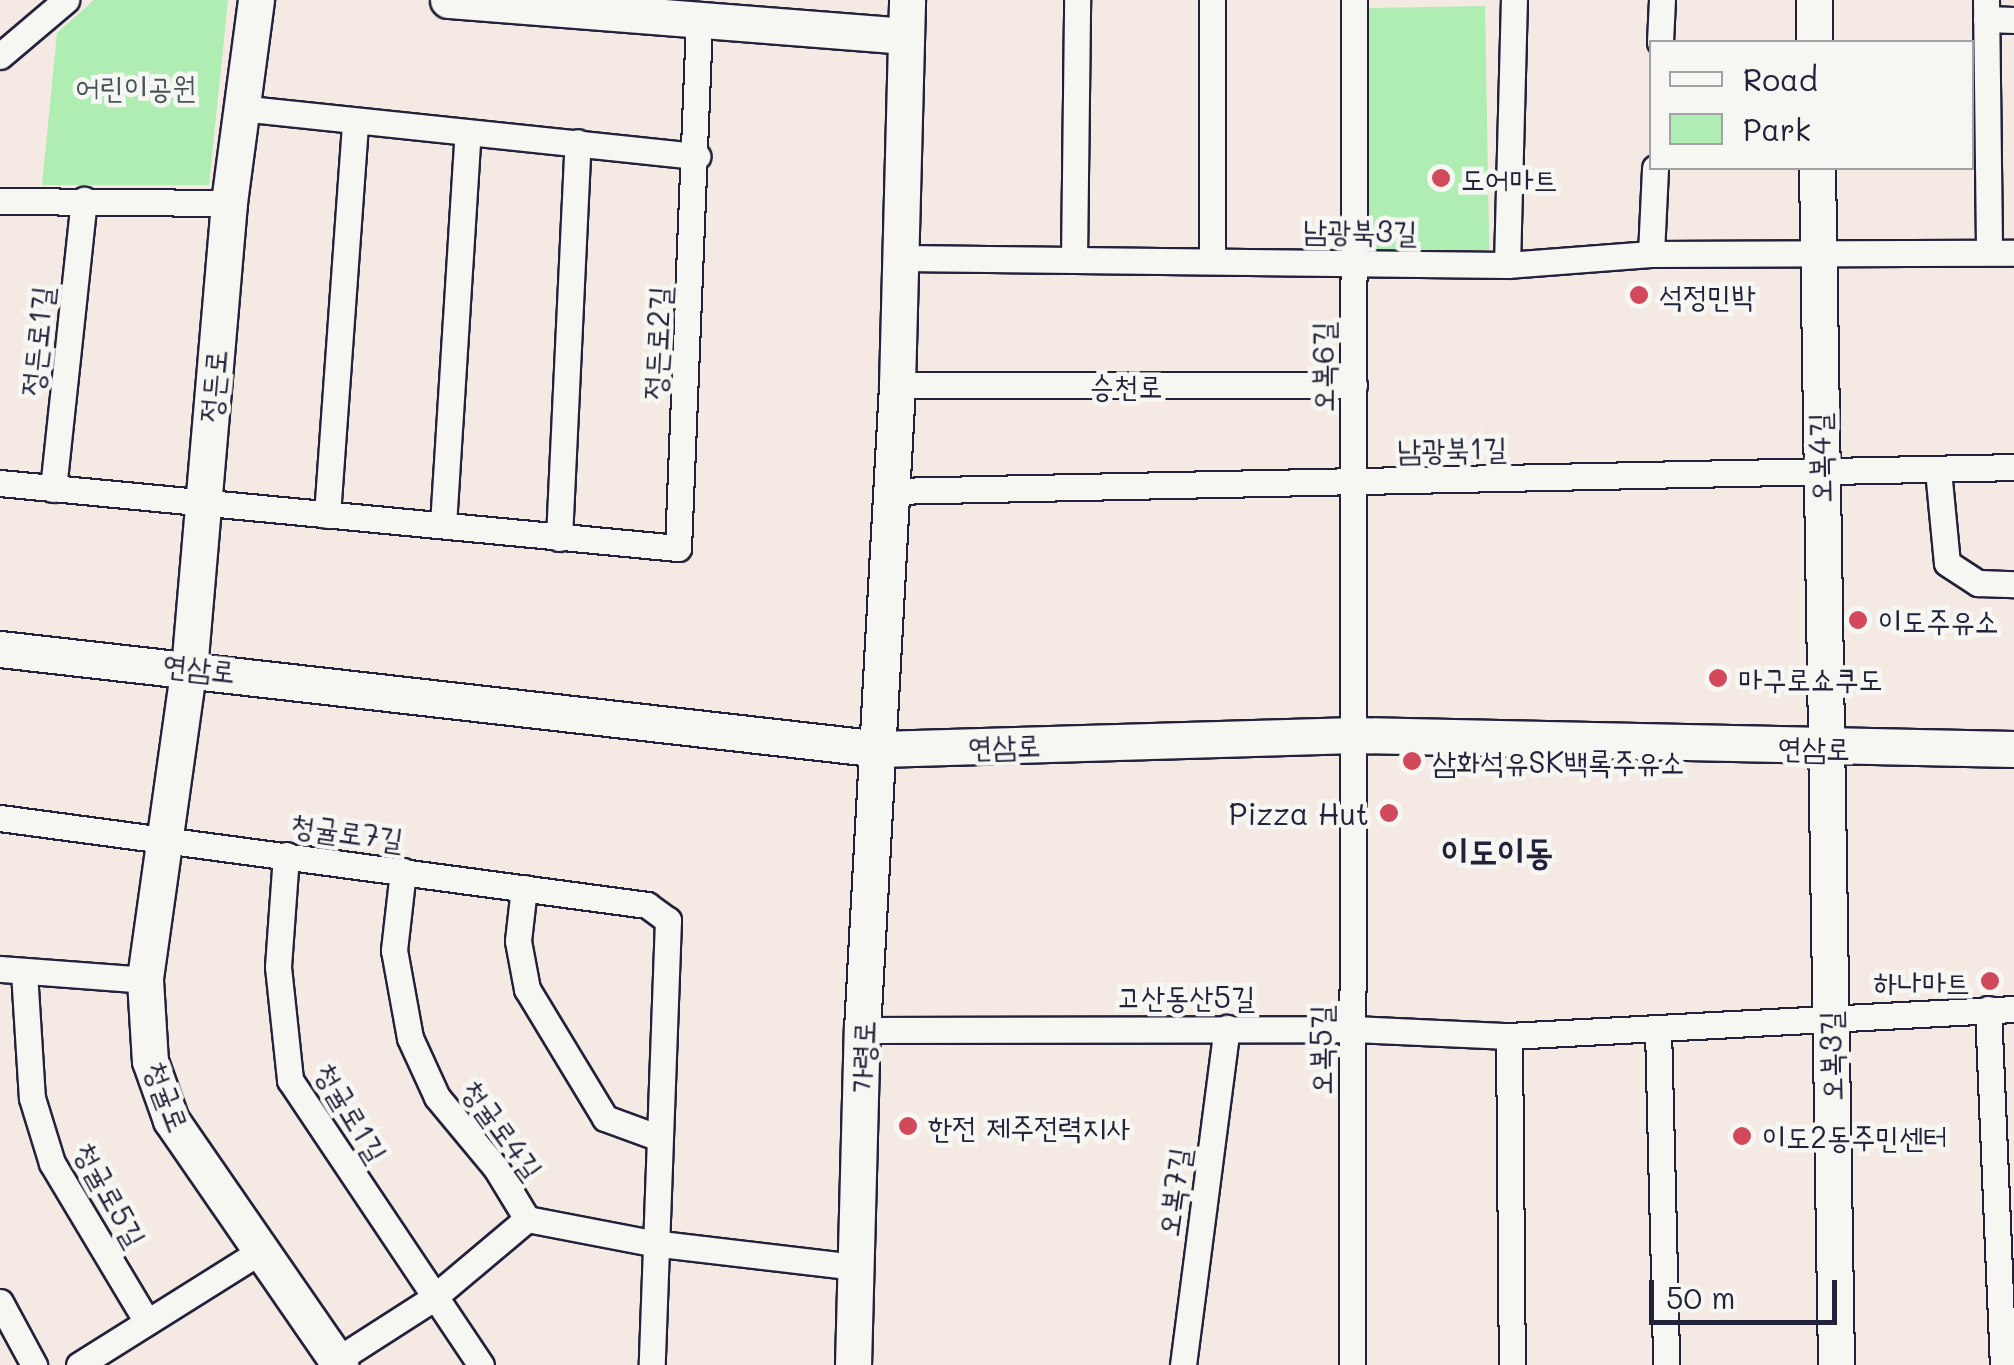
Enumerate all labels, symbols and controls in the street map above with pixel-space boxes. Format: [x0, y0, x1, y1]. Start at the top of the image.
legend [1649, 40, 1974, 170]
text: Road [1743, 59, 1818, 99]
park label: 어린이공원 [76, 68, 196, 104]
text: Park [1743, 109, 1811, 149]
place label: 도어마트 [1461, 160, 1558, 196]
marker: 도어마트 [1430, 167, 1452, 189]
street label: 남광북3길 [1303, 211, 1417, 249]
place label: 석정민박 [1659, 277, 1756, 313]
street label: 정든로1길 [12, 284, 60, 398]
marker: 석정민박 [1628, 284, 1650, 306]
street label: 정든로2길 [635, 285, 677, 401]
street label: 오복6길 [1304, 322, 1340, 412]
street label: 정든로 [191, 348, 233, 424]
street label: 승천로 [1090, 367, 1162, 403]
street label: 오복4길 [1800, 413, 1838, 503]
street label: 남광북1길 [1397, 429, 1507, 467]
place label: 이도주유소 [1878, 602, 1999, 638]
marker: 이도주유소 [1847, 609, 1869, 631]
street label: 연삼로 [161, 645, 237, 689]
place label: 마구로쇼쿠도 [1738, 660, 1883, 696]
marker: 마구로쇼쿠도 [1707, 667, 1729, 689]
street label: 연삼로 [967, 726, 1041, 764]
street label: 연삼로 [1777, 728, 1851, 766]
place label: 삼화석유SK백록주유소 [1432, 743, 1684, 779]
marker: 삼화석유SK백록주유소 [1401, 750, 1423, 772]
place label: Pizza Hut [1229, 795, 1369, 831]
marker: Pizza Hut [1378, 802, 1400, 824]
street label: 청귤로7길 [288, 805, 406, 857]
district label: 이도이동 [1441, 829, 1553, 871]
place label: 하나마트 [1873, 963, 1970, 999]
marker: 하나마트 [1979, 970, 2001, 992]
street label: 고산동산5길 [1117, 978, 1255, 1014]
street label: 오복5길 [1302, 1005, 1338, 1095]
street label: 오복3길 [1811, 1011, 1849, 1101]
street label: 가령로 [843, 1020, 881, 1094]
street label: 청귤로 [138, 1056, 198, 1136]
street label: 청귤로1길 [308, 1056, 396, 1168]
street label: 청귤로4길 [455, 1072, 551, 1186]
place label: 한전 제주전력지사 [928, 1108, 1131, 1144]
marker: 한전 제주전력지사 [897, 1115, 919, 1137]
place label: 이도2동주민센터 [1762, 1118, 1948, 1154]
marker: 이도2동주민센터 [1731, 1125, 1753, 1147]
street label: 청귤로5길 [68, 1135, 154, 1253]
street label: 오복7길 [1149, 1145, 1197, 1239]
scale bar [1654, 1260, 1842, 1322]
text: 50 m [1666, 1277, 1736, 1317]

